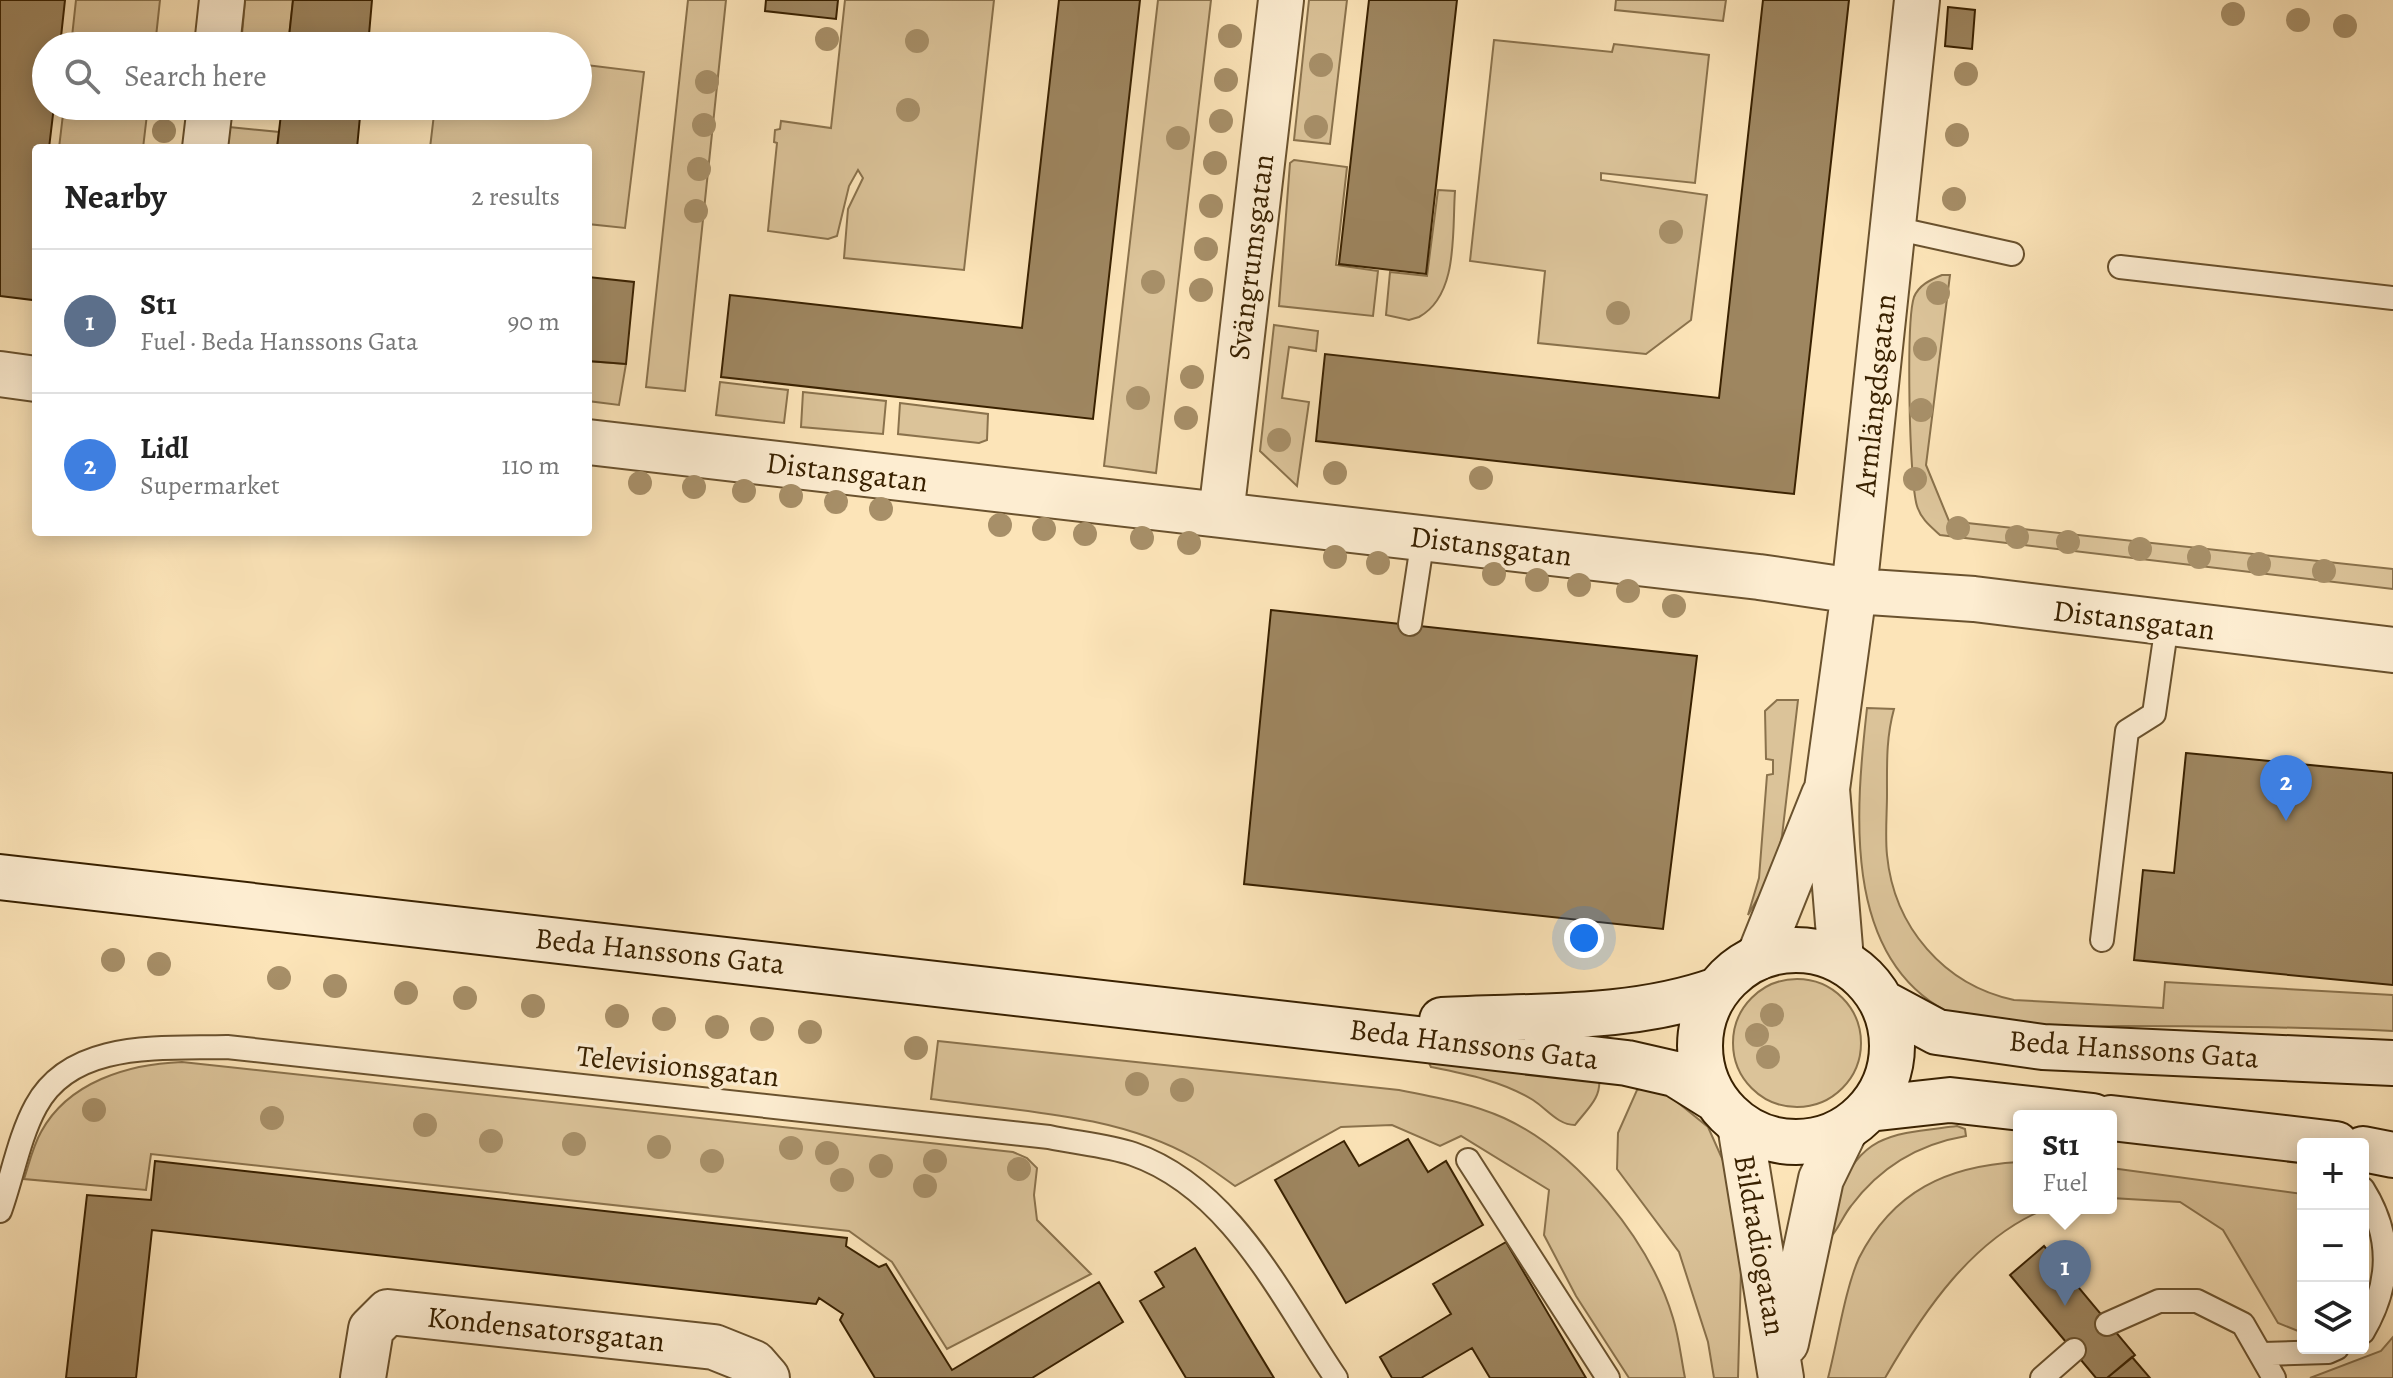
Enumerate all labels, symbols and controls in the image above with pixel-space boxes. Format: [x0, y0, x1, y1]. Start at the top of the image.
search box [32, 32, 592, 120]
icon: search [60, 54, 104, 98]
text: Search here [124, 56, 267, 96]
street label: Svängrumsgatan [1219, 152, 1283, 362]
text: Nearby [64, 173, 167, 220]
text: 2 results [471, 179, 560, 214]
text: St1 [140, 284, 177, 324]
street label: Armlängdsgatan [1844, 292, 1906, 499]
text: 1 [85, 304, 95, 339]
text: 90 m [508, 304, 560, 339]
text: Fuel · Beda Hanssons Gata [140, 324, 418, 359]
text: Lidl [140, 428, 189, 468]
street label: Distansgatan [764, 442, 930, 502]
text: 2 [84, 448, 96, 483]
text: 110 m [502, 448, 560, 483]
text: Supermarket [140, 468, 280, 503]
street label: Distansgatan [1408, 516, 1574, 576]
street label: Distansgatan [2051, 590, 2217, 650]
pin: 2 [2260, 755, 2312, 821]
street label: Beda Hanssons Gata [533, 918, 787, 984]
your location [1564, 918, 1604, 958]
street label: Beda Hanssons Gata [1347, 1009, 1601, 1079]
street label: Beda Hanssons Gata [2008, 1020, 2260, 1078]
street label: Televisionsgatan [575, 1035, 781, 1097]
popup [2013, 1110, 2117, 1214]
text: St1 [2042, 1125, 2079, 1165]
map controls [2297, 1138, 2369, 1354]
button: + [2297, 1138, 2369, 1210]
street label: Bildradiogatan [1724, 1151, 1796, 1339]
text: Fuel [2042, 1165, 2088, 1200]
button: − [2297, 1210, 2369, 1282]
pin: 1 [2039, 1240, 2091, 1306]
button: layers [2297, 1282, 2369, 1354]
street label: Kondensatorsgatan [425, 1297, 667, 1361]

